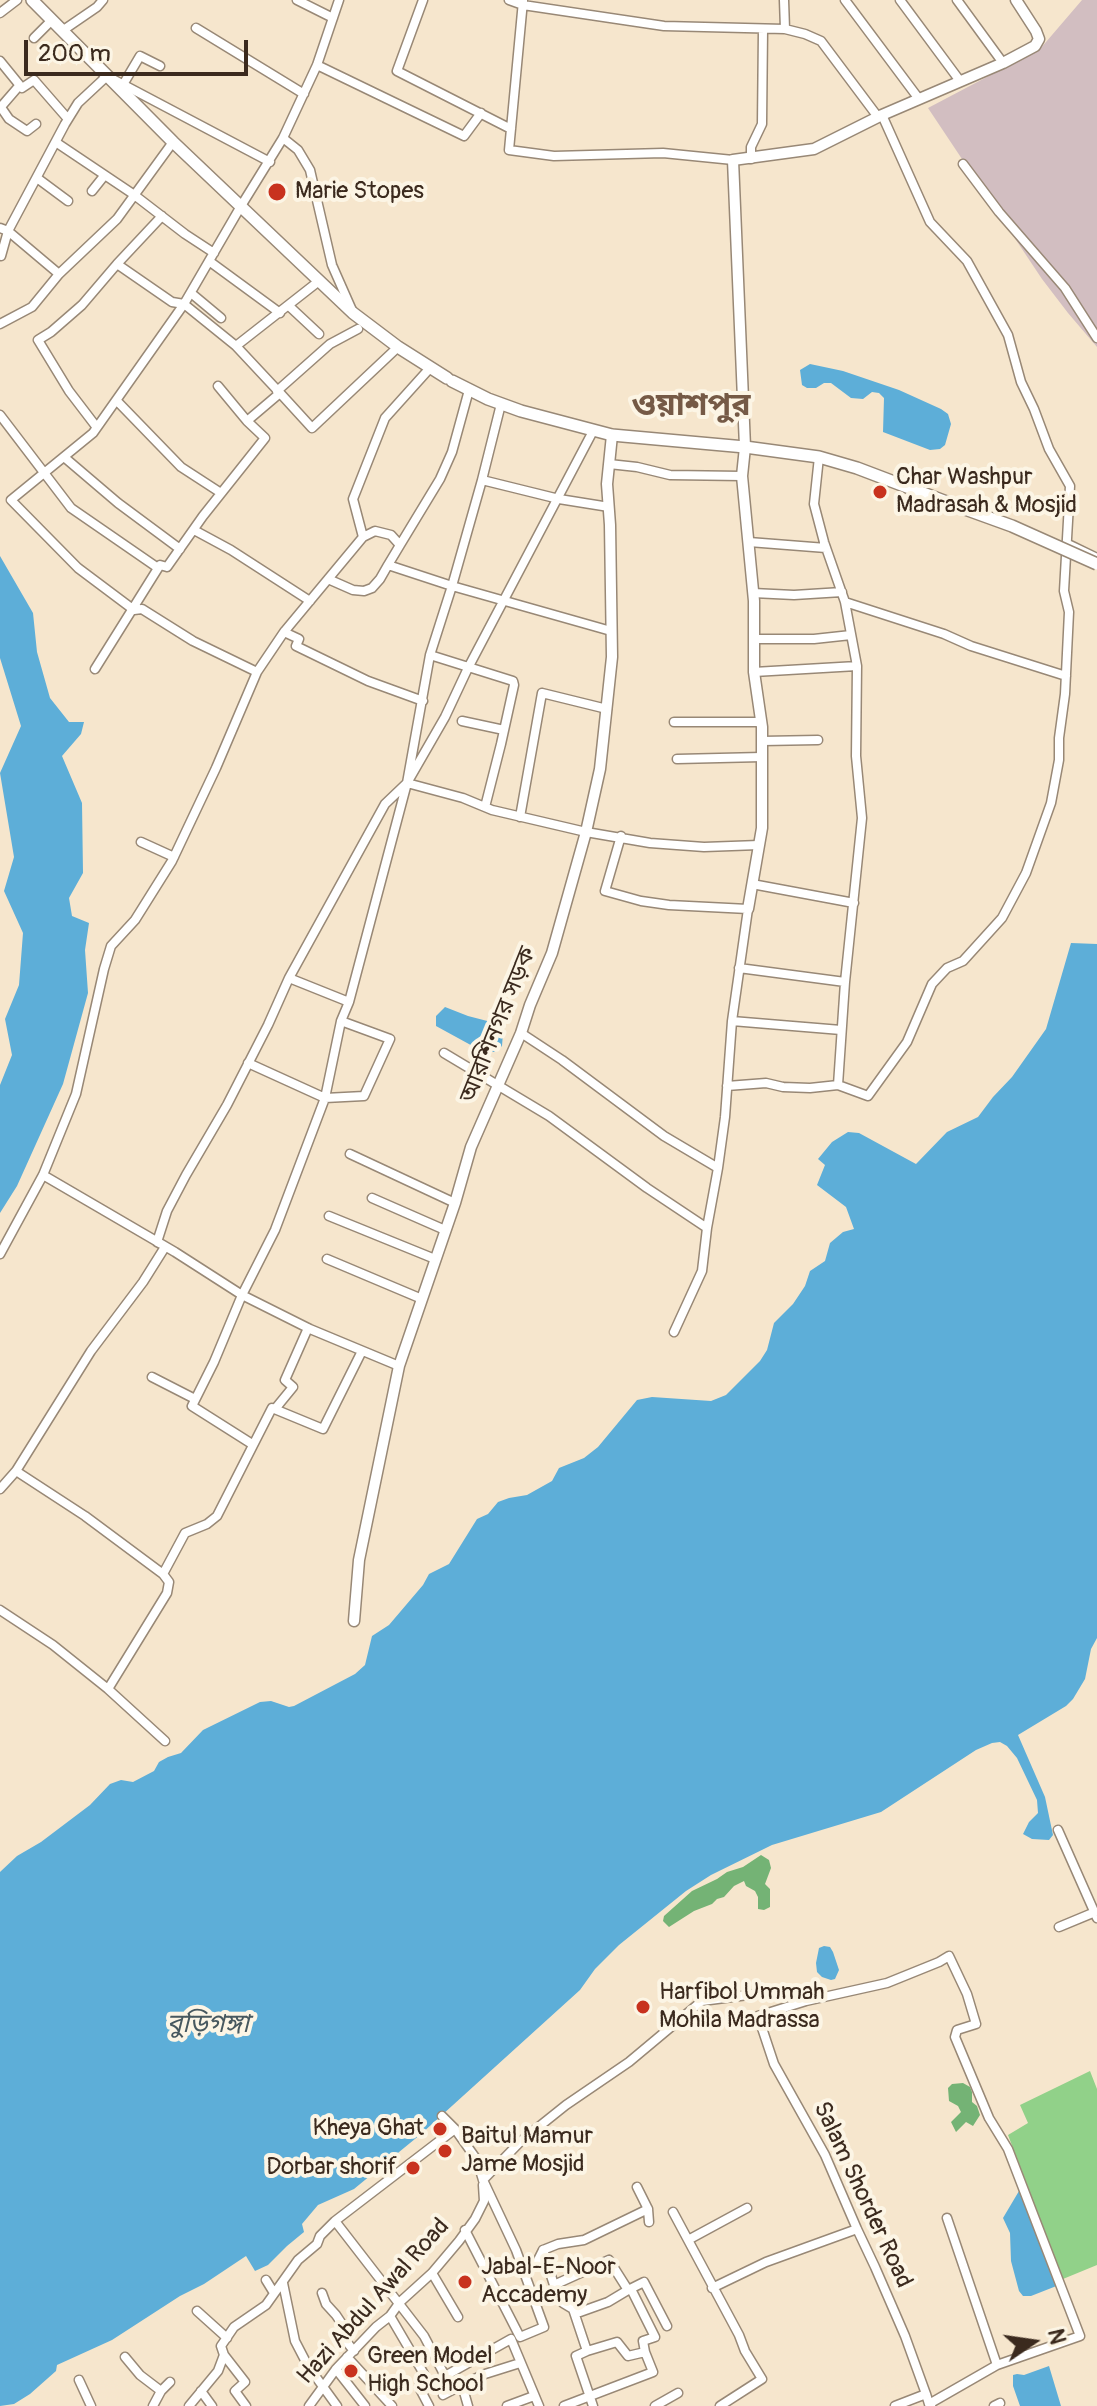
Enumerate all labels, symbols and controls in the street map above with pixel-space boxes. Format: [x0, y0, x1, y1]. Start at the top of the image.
scale bar [28, 24, 252, 74]
text: 200 m [38, 39, 111, 68]
place label: Marie Stopes [295, 178, 424, 206]
marker: Marie Stopes [266, 181, 288, 203]
district label: ওয়াশপুর [632, 388, 750, 426]
place label: Char Washpur Madrasah & Mosjid [896, 464, 1077, 520]
marker: Char Washpur Madrasah & Mosjid [871, 483, 889, 501]
street label: আরশিনগর সড়ক [455, 943, 543, 1107]
place label: Harfibol Ummah Mohila Madrassa [659, 1979, 824, 2035]
marker: Harfibol Ummah Mohila Madrassa [634, 1998, 652, 2016]
water label: বুড়িগঙ্গা [167, 2009, 249, 2041]
street label: Salam Shorder Road [806, 2097, 918, 2293]
place label: Kheya Ghat [313, 2115, 424, 2143]
marker: Kheya Ghat [431, 2120, 449, 2138]
place label: Baitul Mamur Jame Mosjid [461, 2123, 593, 2179]
marker: Baitul Mamur Jame Mosjid [436, 2142, 454, 2160]
place label: Dorbar shorif [266, 2154, 397, 2182]
marker: Dorbar shorif [404, 2159, 422, 2177]
street label: Hazi Abdul Awal Road [292, 2213, 456, 2391]
place label: Jabal-E-Noor Accademy [481, 2254, 616, 2310]
marker: Jabal-E-Noor Accademy [456, 2273, 474, 2291]
north arrow [993, 2302, 1073, 2382]
text: N [1041, 2326, 1072, 2347]
place label: Green Model High School [367, 2343, 493, 2399]
marker: Green Model High School [342, 2362, 360, 2380]

